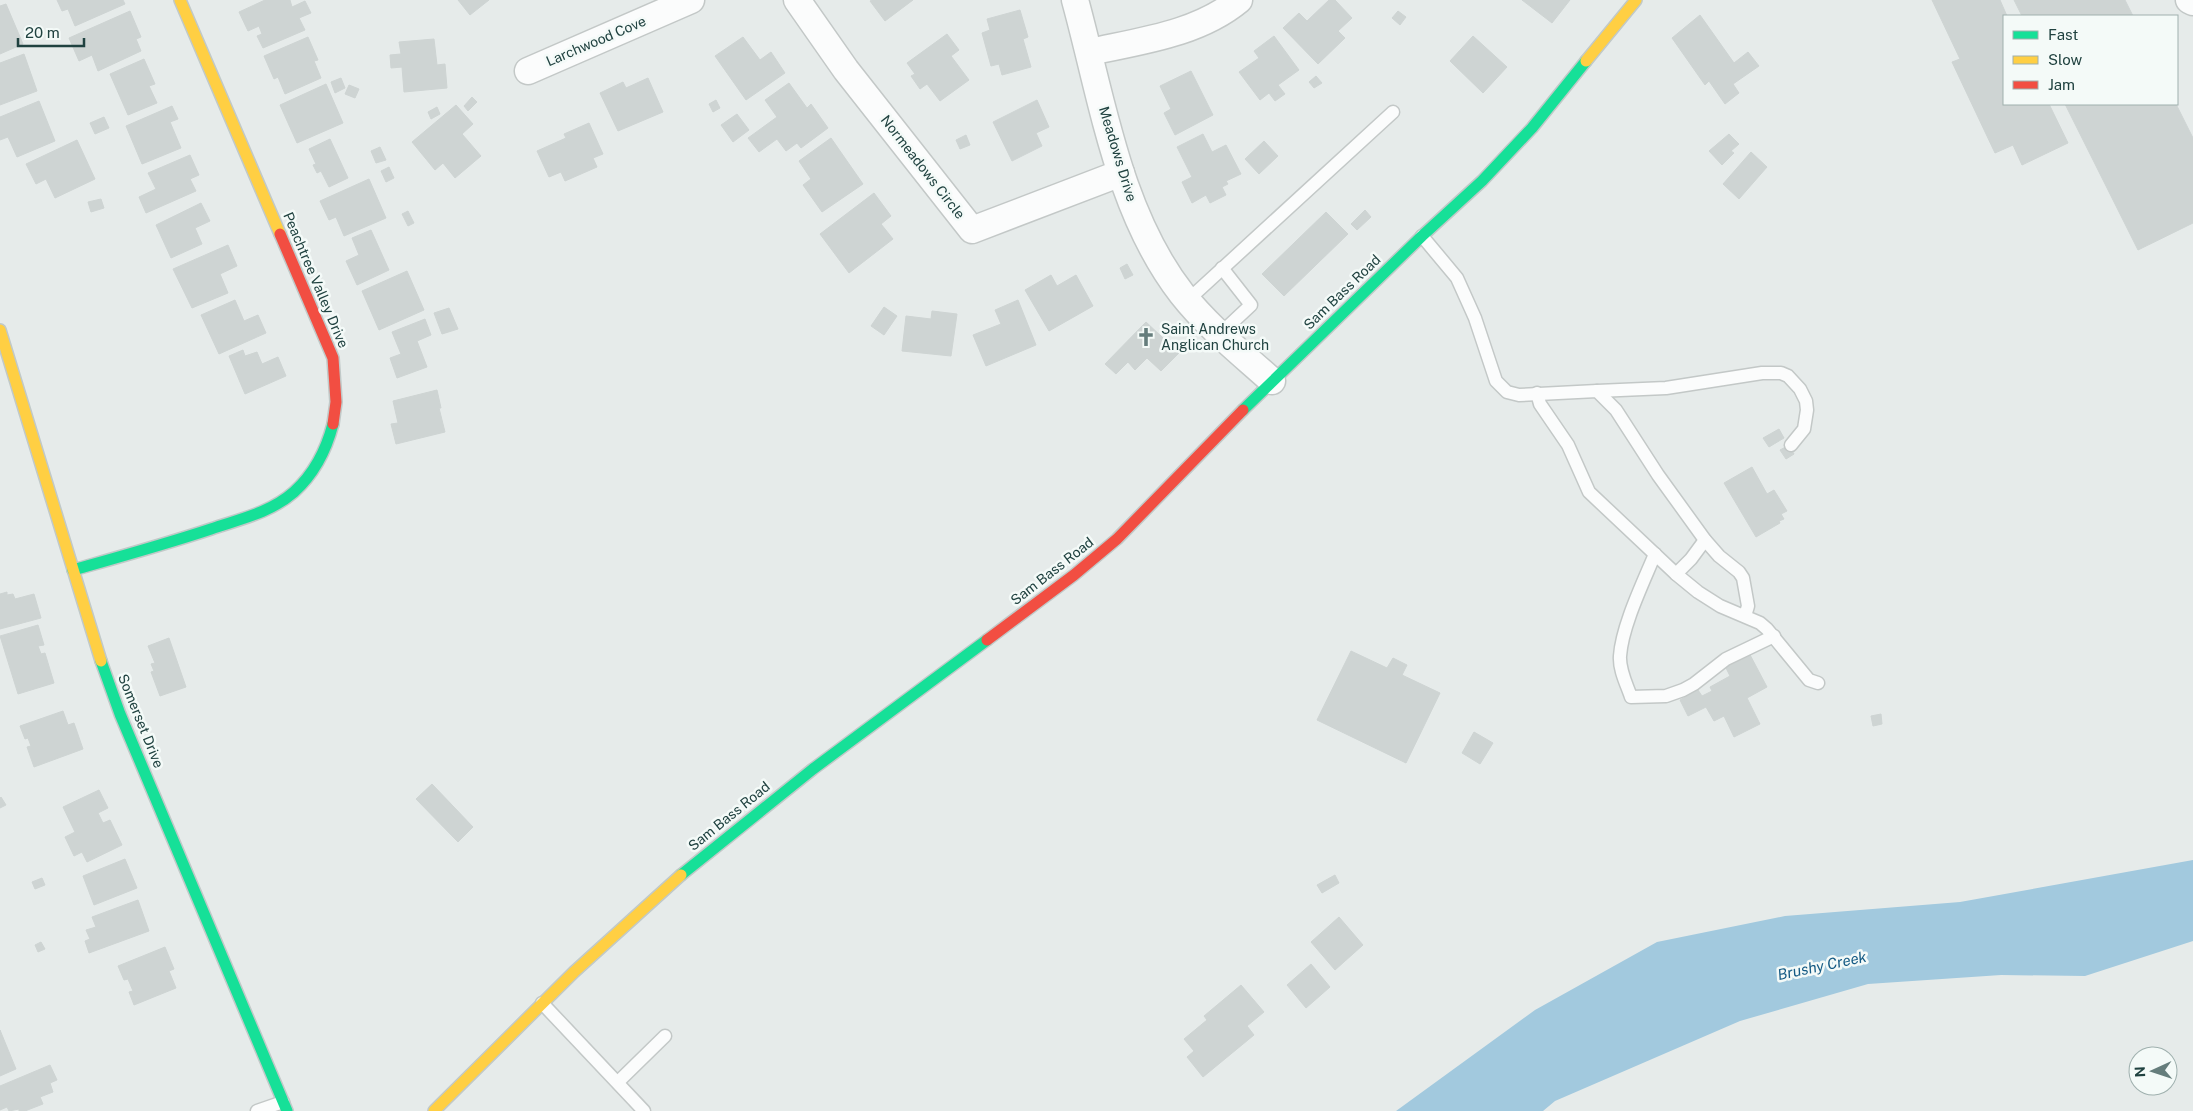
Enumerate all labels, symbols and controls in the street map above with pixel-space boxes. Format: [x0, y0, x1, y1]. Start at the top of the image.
street label: Larchwood Cove [544, 13, 648, 69]
scale bar [18, 15, 84, 47]
legend [2003, 15, 2178, 105]
text: 20 m [25, 24, 60, 41]
text: Fast [2048, 26, 2078, 43]
text: Slow [2048, 51, 2083, 68]
text: Jam [2048, 76, 2075, 93]
street label: Meadows Drive [1096, 104, 1140, 204]
street label: Normeadows Circle [878, 112, 968, 222]
street label: Peachtree Valley Drive [280, 210, 352, 350]
street label: Sam Bass Road [1300, 251, 1384, 333]
place label: Saint Andrews Anglican Church [1161, 321, 1269, 353]
church icon: Saint Andrews Anglican Church [1135, 326, 1157, 348]
street label: Sam Bass Road [1008, 534, 1096, 608]
street label: Somerset Drive [115, 672, 167, 770]
street label: Sam Bass Road [685, 778, 773, 854]
water label: Brushy Creek [1776, 948, 1869, 983]
north arrow [2128, 1046, 2178, 1096]
text: N [2132, 1066, 2148, 1078]

